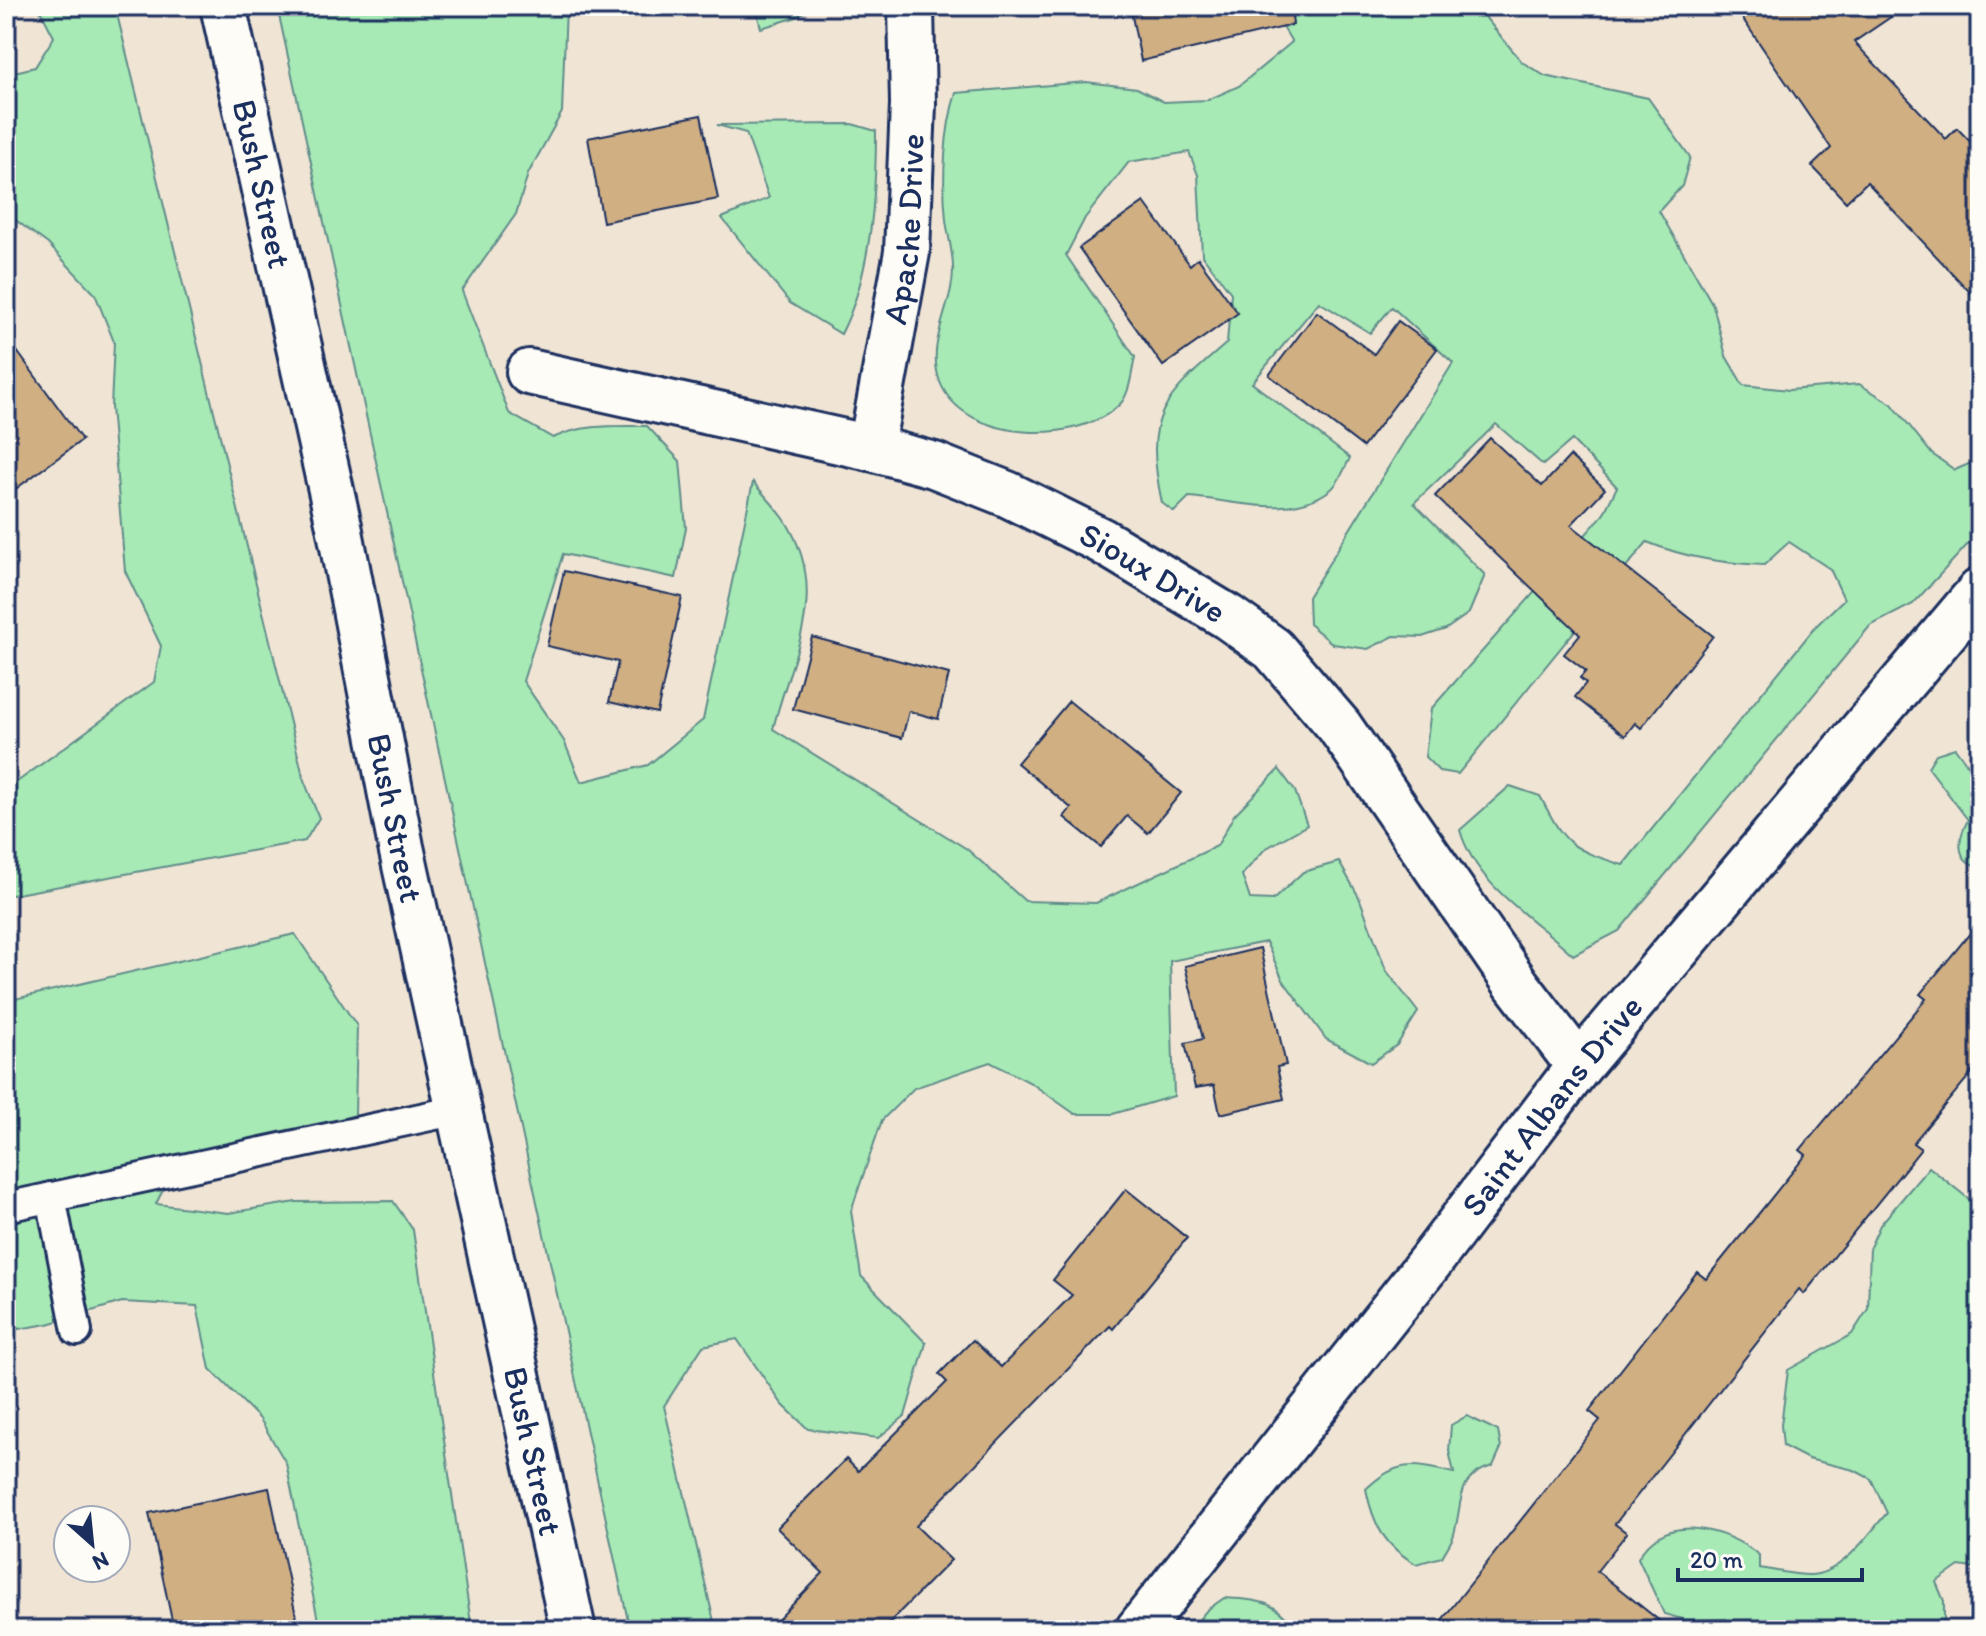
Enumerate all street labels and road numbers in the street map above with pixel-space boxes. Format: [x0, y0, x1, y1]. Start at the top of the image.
street label: Bush Street [223, 96, 301, 272]
street label: Apache Drive [874, 133, 933, 328]
street label: Sioux Drive [1073, 513, 1234, 632]
street label: Bush Street [358, 730, 433, 906]
street label: Saint Albans Drive [1452, 987, 1651, 1224]
street label: Bush Street [495, 1363, 572, 1539]

